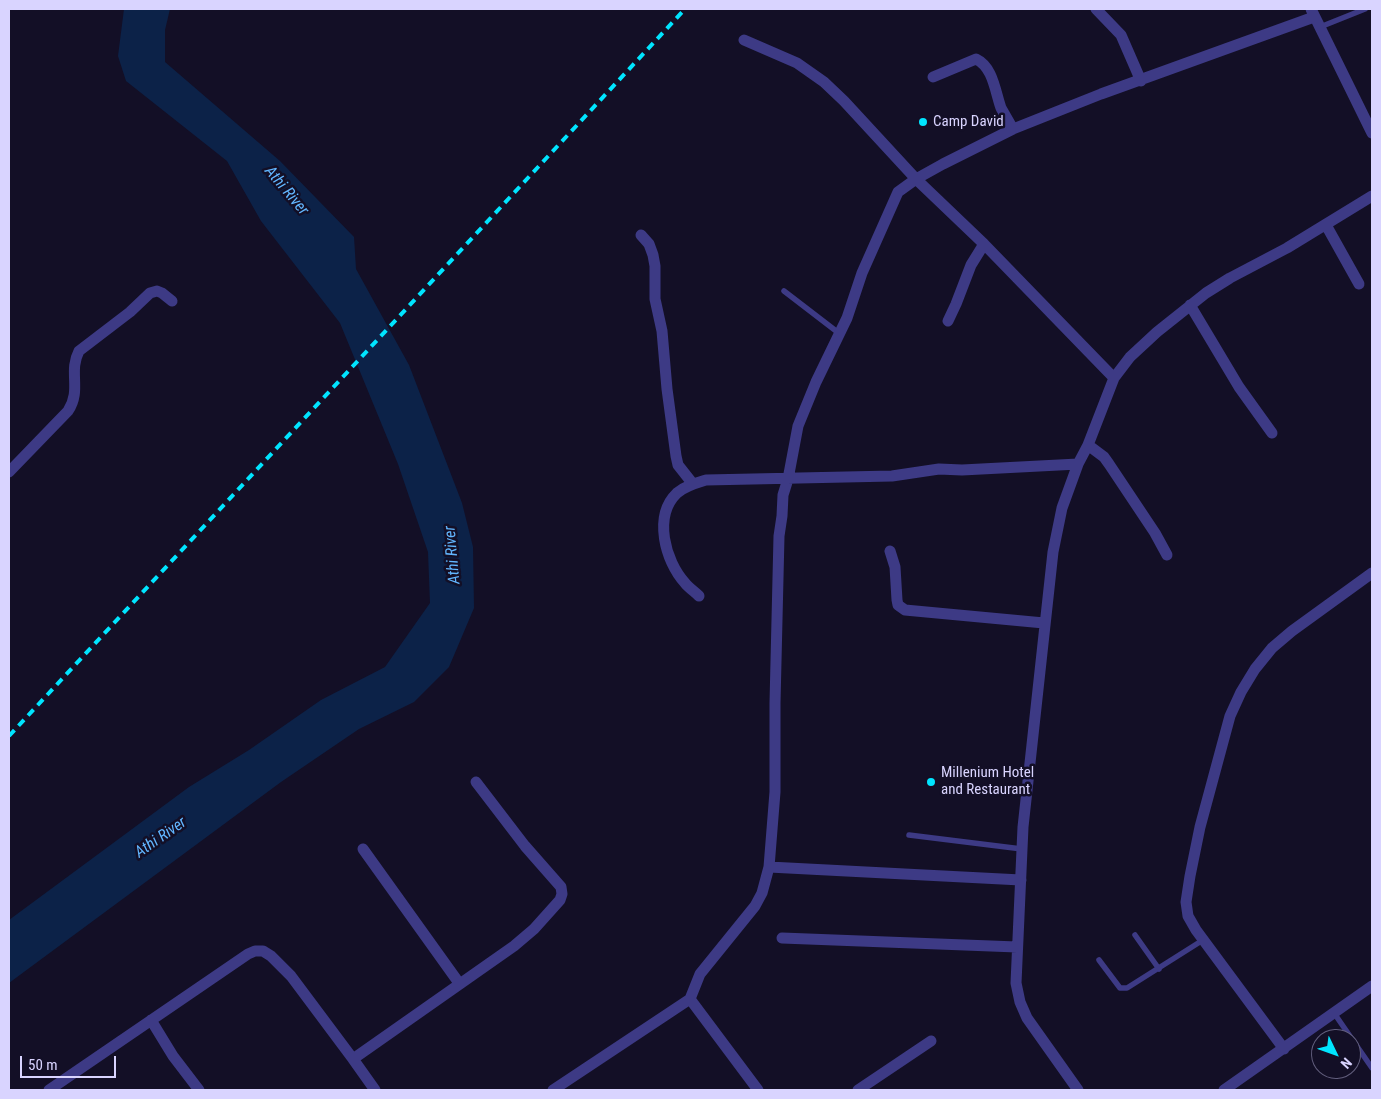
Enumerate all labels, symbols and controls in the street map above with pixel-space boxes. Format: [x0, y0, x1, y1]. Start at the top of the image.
place label: Camp David [933, 113, 1004, 131]
marker: Camp David [917, 116, 929, 128]
water label: Athi River [260, 162, 312, 220]
water label: Athi River [441, 525, 465, 585]
place label: Millenium Hotel and Restaurant [941, 764, 1034, 799]
marker: Millenium Hotel and Restaurant [925, 776, 937, 788]
water label: Athi River [132, 813, 190, 863]
north arrow [1311, 1029, 1361, 1079]
scale bar [22, 1046, 119, 1078]
text: N [1338, 1055, 1355, 1072]
text: 50 m [28, 1056, 58, 1074]

